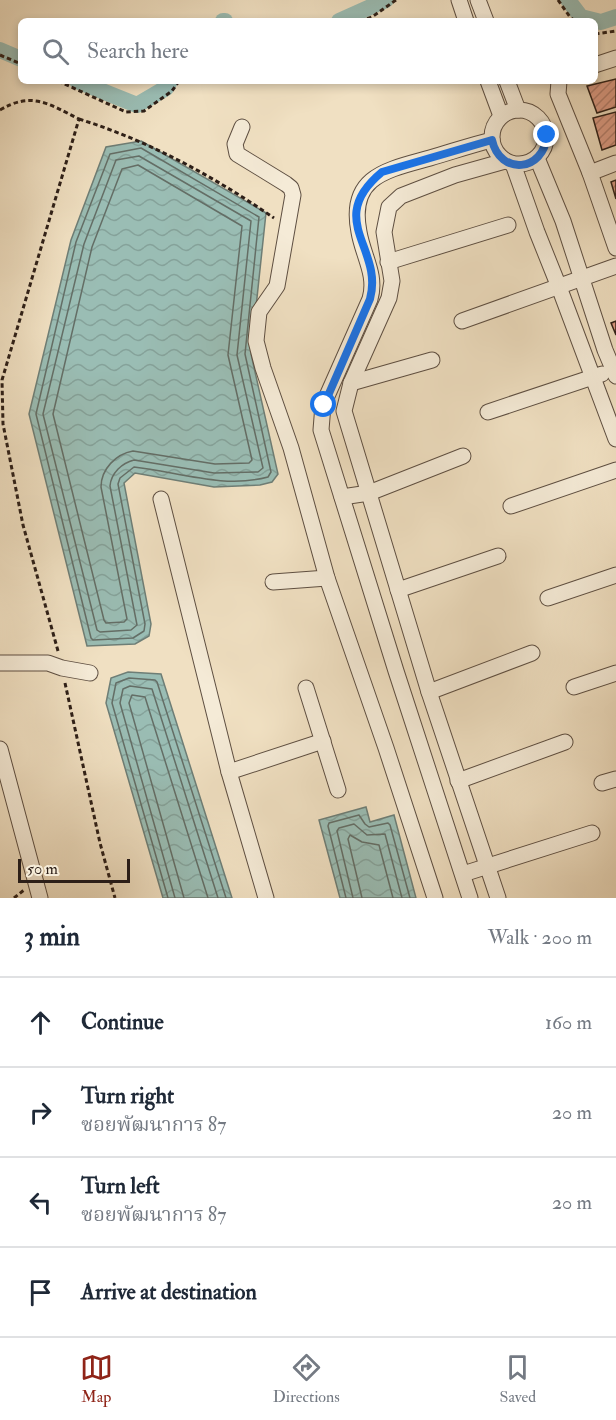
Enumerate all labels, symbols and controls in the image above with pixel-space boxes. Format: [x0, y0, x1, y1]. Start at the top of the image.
search box [18, 18, 598, 84]
icon: search [39, 35, 72, 68]
text: Search here [87, 37, 189, 65]
route end [533, 121, 559, 147]
route start [310, 391, 336, 417]
scale bar [18, 856, 130, 884]
text: 50 m [27, 859, 58, 879]
text: 3 min [24, 921, 80, 953]
text: Walk · 200 m [488, 925, 592, 950]
icon: ahead [24, 1006, 57, 1039]
text: Continue [81, 1008, 164, 1036]
text: 160 m [545, 1010, 592, 1035]
text: Turn right [81, 1082, 174, 1110]
icon: right [24, 1096, 57, 1129]
text: 20 m [552, 1100, 592, 1125]
text: ซอยพัฒนาการ 87 [81, 1112, 226, 1137]
text: Turn left [81, 1172, 160, 1200]
icon: left [24, 1186, 57, 1219]
text: 20 m [552, 1190, 592, 1215]
text: ซอยพัฒนาการ 87 [81, 1202, 226, 1227]
icon: arrive [24, 1276, 57, 1309]
text: Arrive at destination [81, 1278, 257, 1306]
tab: Map [80, 1351, 113, 1407]
tab: Directions [273, 1351, 340, 1407]
tab: Saved [500, 1351, 536, 1407]

